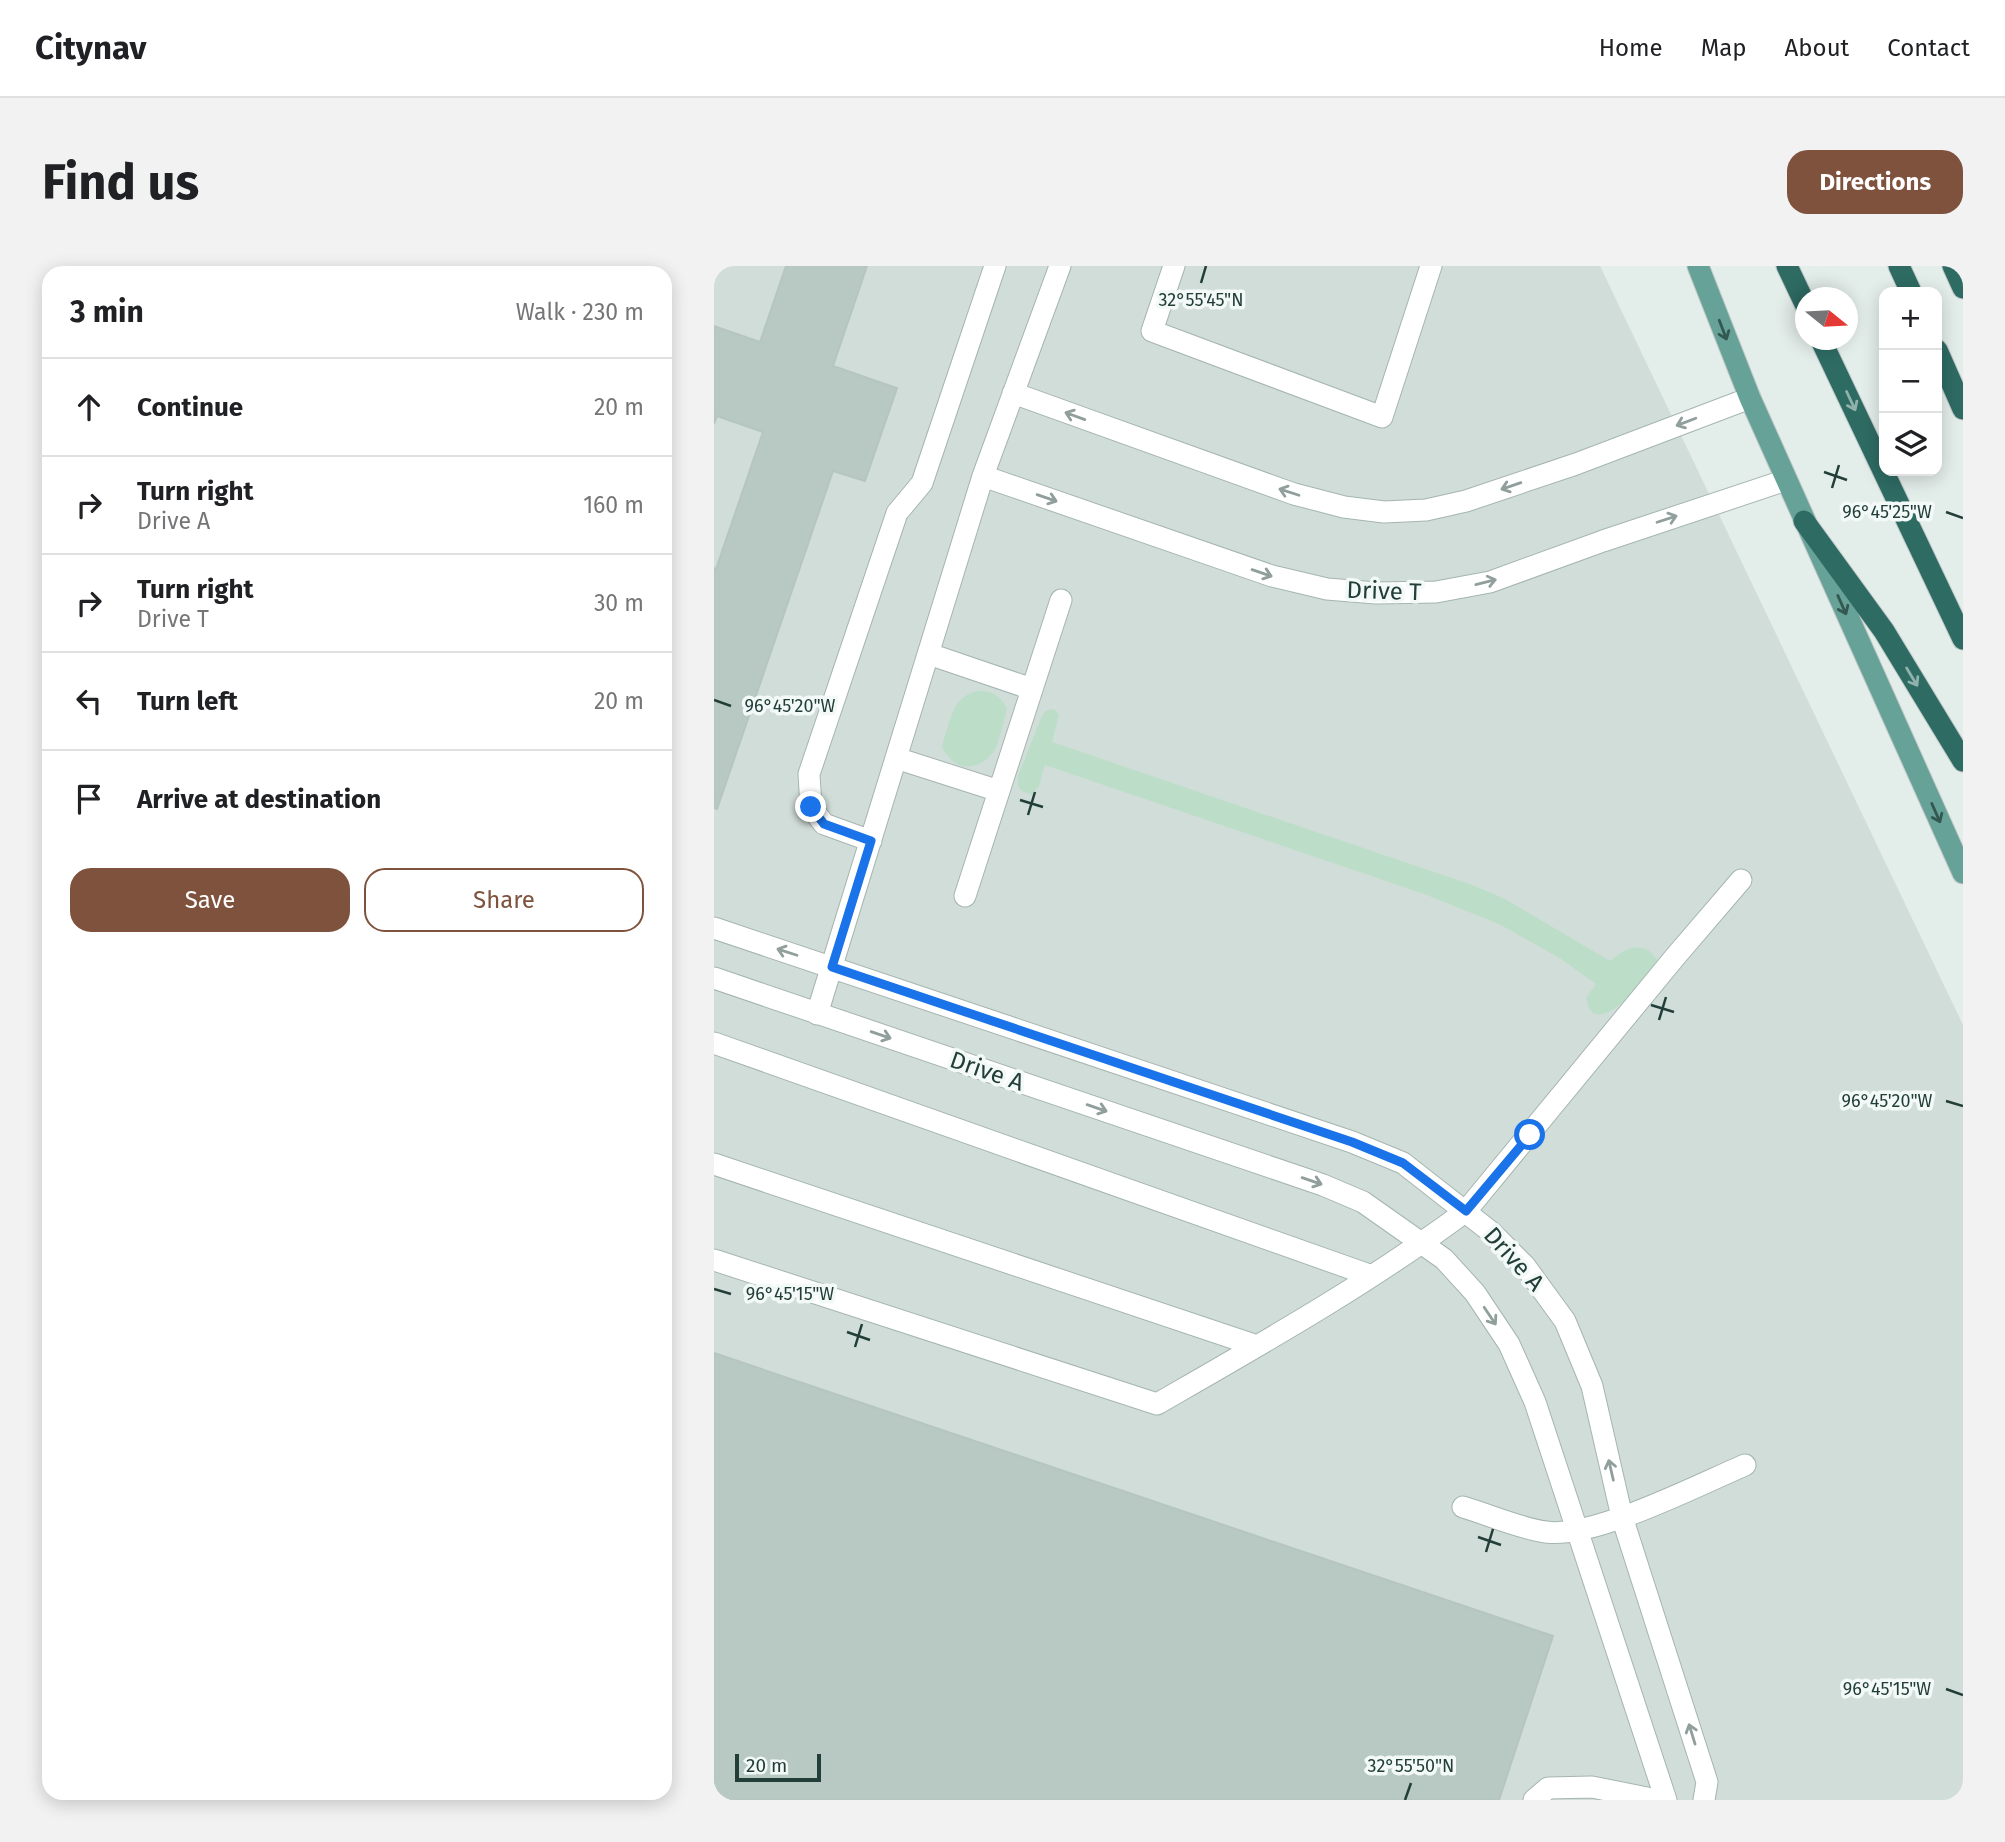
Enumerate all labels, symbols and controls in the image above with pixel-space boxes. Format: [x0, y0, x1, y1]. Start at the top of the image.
text: Citynav [35, 28, 147, 68]
text: Home [1599, 34, 1663, 62]
text: Map [1701, 34, 1747, 62]
text: About [1785, 34, 1849, 62]
text: Contact [1887, 34, 1970, 62]
button: Directions [1787, 150, 1963, 214]
text: Find us [42, 153, 199, 212]
north arrow [1795, 287, 1858, 350]
map controls [1879, 287, 1942, 476]
button: + [1879, 287, 1942, 350]
text: 32°55'45"N [1158, 289, 1244, 311]
text: 3 min [70, 294, 144, 330]
text: Walk · 230 m [516, 298, 644, 326]
one-way arrow [1717, 318, 1730, 340]
button: − [1879, 350, 1942, 413]
icon: ahead [70, 388, 108, 426]
one-way arrow [1844, 390, 1858, 411]
text: Continue [137, 392, 243, 423]
text: 20 m [594, 393, 644, 421]
one-way arrow [1065, 409, 1087, 421]
button: layers [1879, 413, 1942, 476]
one-way arrow [1675, 417, 1697, 429]
text: Turn right [137, 476, 254, 507]
one-way arrow [1500, 480, 1522, 493]
one-way arrow [1279, 485, 1301, 498]
icon: right [70, 486, 108, 524]
text: 160 m [583, 491, 644, 519]
one-way arrow [1036, 493, 1058, 505]
text: 96°45'25"W [1842, 501, 1932, 523]
text: Drive A [137, 507, 210, 535]
one-way arrow [1656, 512, 1678, 525]
one-way arrow [1251, 568, 1273, 580]
text: Turn right [137, 574, 254, 605]
one-way arrow [1475, 575, 1497, 588]
street label: Drive T [1346, 576, 1423, 606]
icon: right [70, 584, 108, 622]
text: 30 m [594, 589, 644, 617]
one-way arrow [1836, 594, 1849, 615]
text: Drive T [137, 605, 209, 633]
one-way arrow [1906, 667, 1920, 687]
icon: left [70, 682, 108, 720]
text: Turn left [137, 686, 238, 717]
text: 20 m [594, 687, 644, 715]
text: 96°45'20"W [745, 695, 836, 717]
icon: arrive [70, 780, 108, 818]
text: Arrive at destination [137, 784, 381, 815]
route end [795, 791, 826, 822]
one-way arrow [1930, 801, 1943, 823]
button: Save [70, 868, 350, 932]
button: Share [364, 868, 644, 932]
one-way arrow [776, 944, 798, 957]
one-way arrow [870, 1030, 892, 1042]
street label: Drive A [946, 1045, 1028, 1097]
text: 96°45'20"W [1842, 1090, 1933, 1112]
one-way arrow [1085, 1103, 1107, 1115]
route start [1514, 1119, 1545, 1150]
one-way arrow [1301, 1176, 1323, 1188]
street label: Drive A [1478, 1221, 1550, 1297]
text: 96°45'15"W [746, 1283, 834, 1305]
one-way arrow [1483, 1306, 1497, 1325]
one-way arrow [1604, 1459, 1618, 1482]
text: 96°45'15"W [1843, 1678, 1931, 1700]
one-way arrow [1684, 1724, 1697, 1746]
scale bar [735, 1751, 821, 1783]
text: 20 m [746, 1754, 787, 1777]
text: 32°55'50"N [1368, 1755, 1454, 1777]

